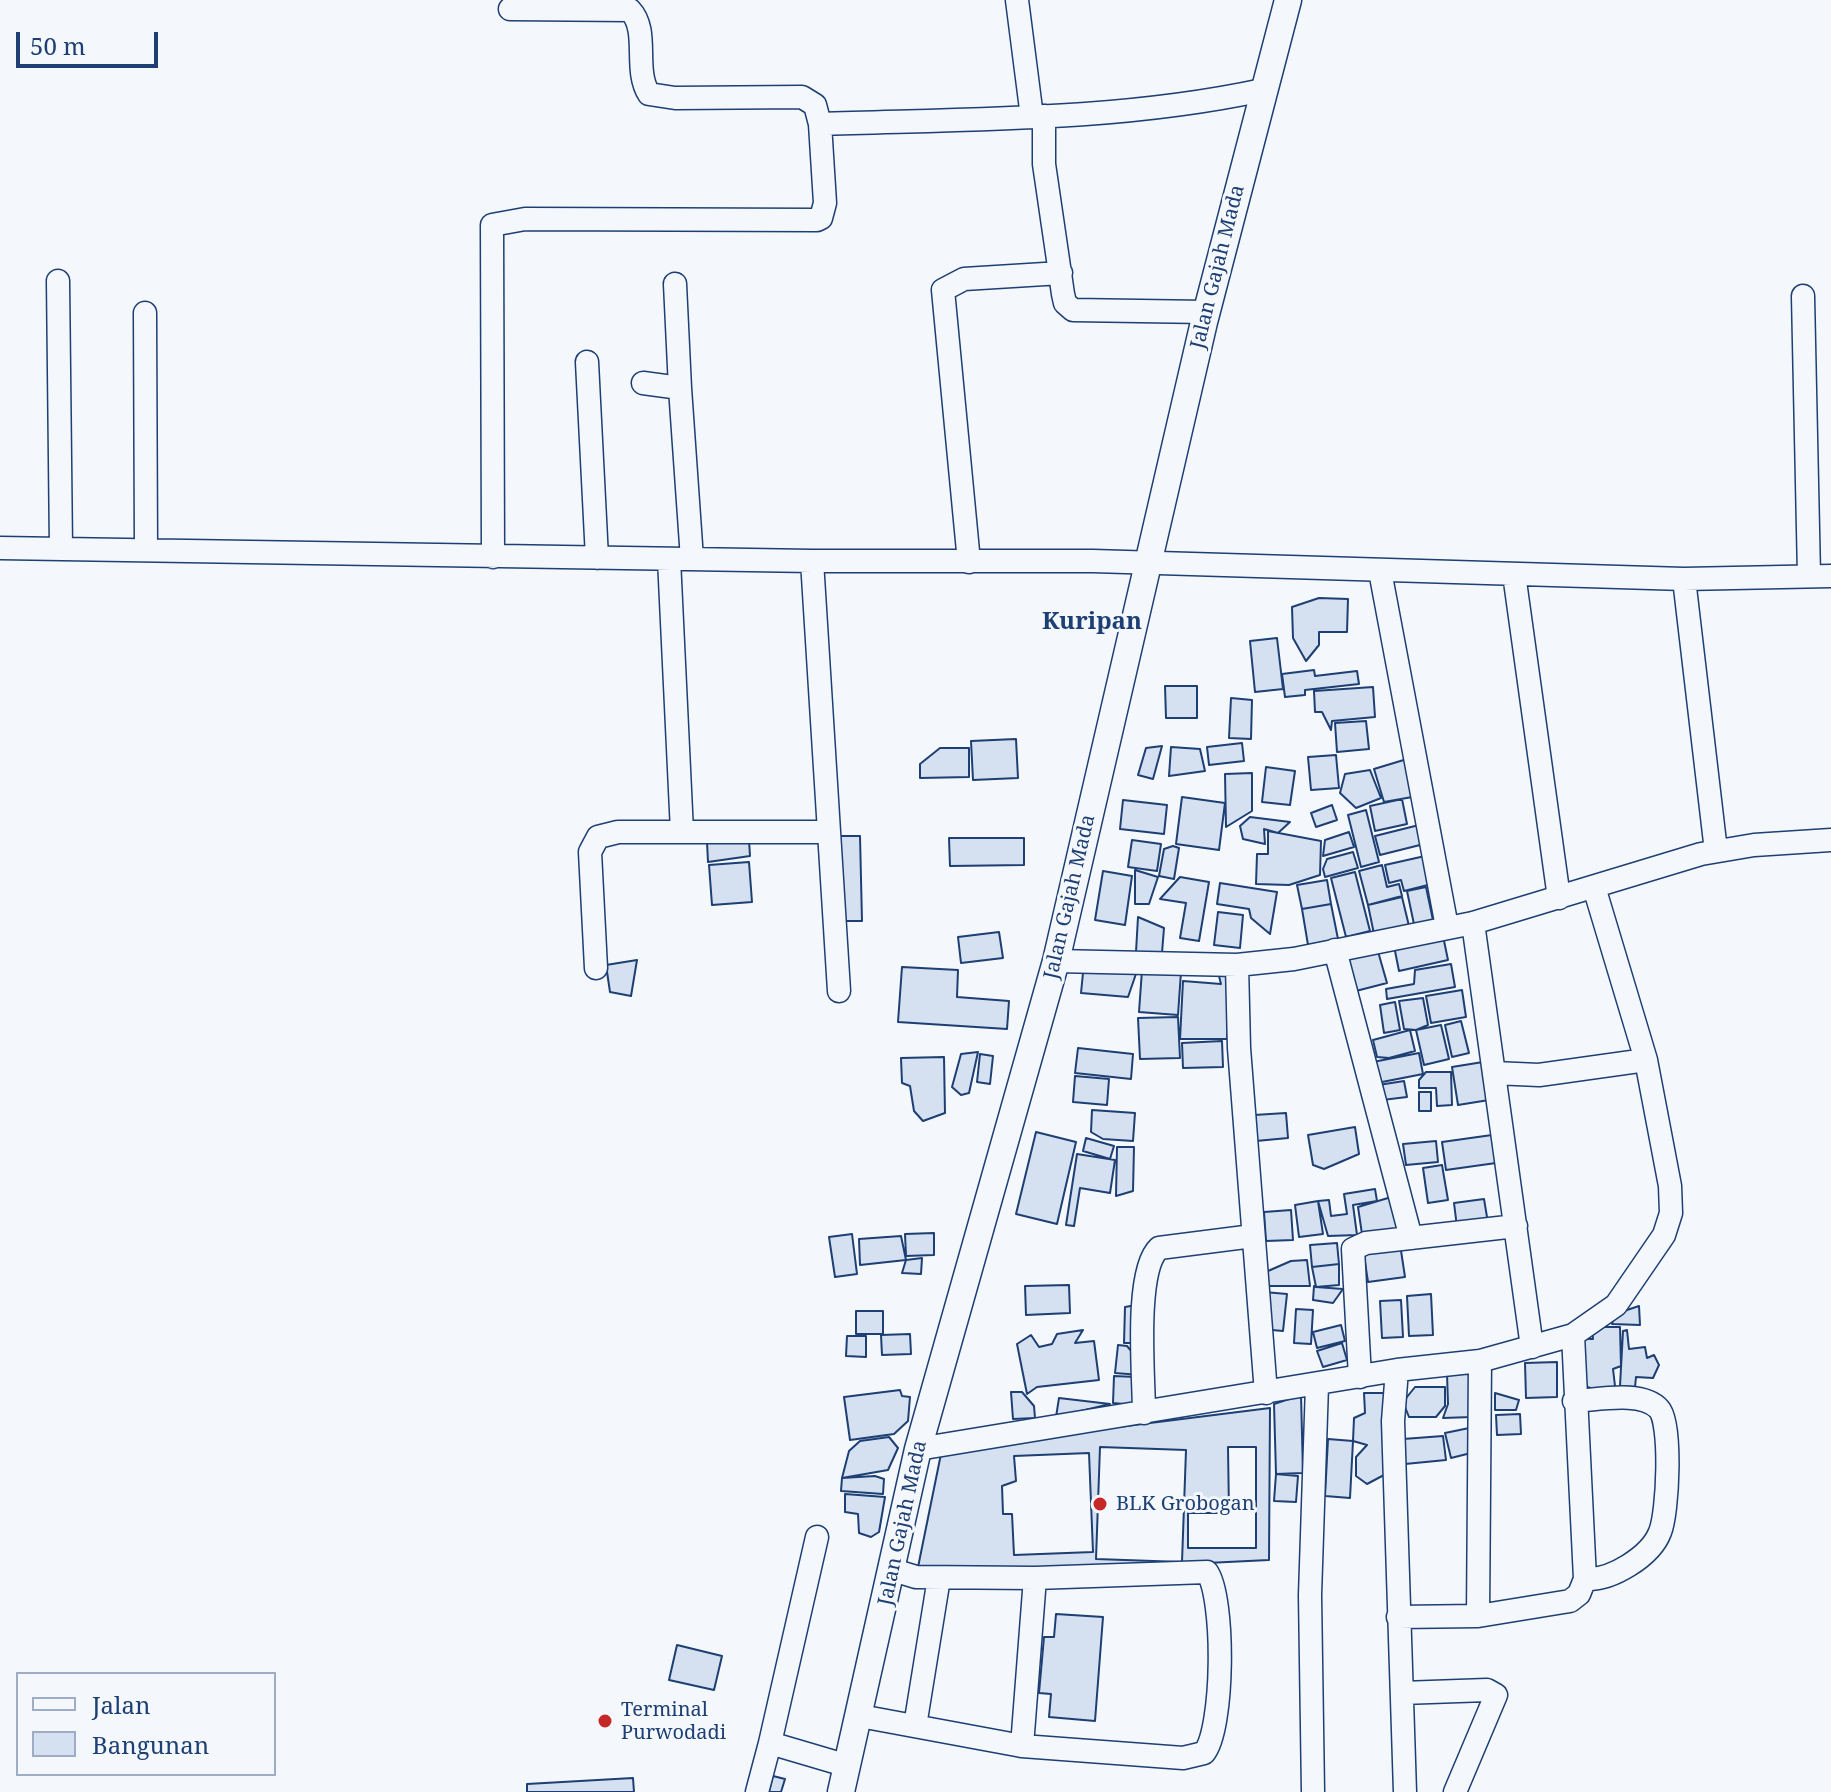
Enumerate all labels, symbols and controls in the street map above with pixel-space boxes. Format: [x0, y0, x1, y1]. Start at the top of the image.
scale bar [20, 16, 162, 66]
text: 50 m [30, 29, 86, 62]
street label: Jalan Gajah Mada [1186, 182, 1250, 352]
district label: Kuripan [1042, 608, 1142, 636]
street label: Jalan Gajah Mada [1039, 812, 1101, 982]
street label: Jalan Gajah Mada [874, 1438, 932, 1608]
place label: BLK Grobogan [1116, 1492, 1255, 1516]
marker: BLK Grobogan [1091, 1495, 1109, 1513]
legend [16, 1672, 276, 1776]
text: Jalan [92, 1688, 151, 1721]
place label: Terminal Purwodadi [621, 1698, 726, 1745]
marker: Terminal Purwodadi [596, 1712, 614, 1730]
text: Bangunan [92, 1728, 209, 1761]

